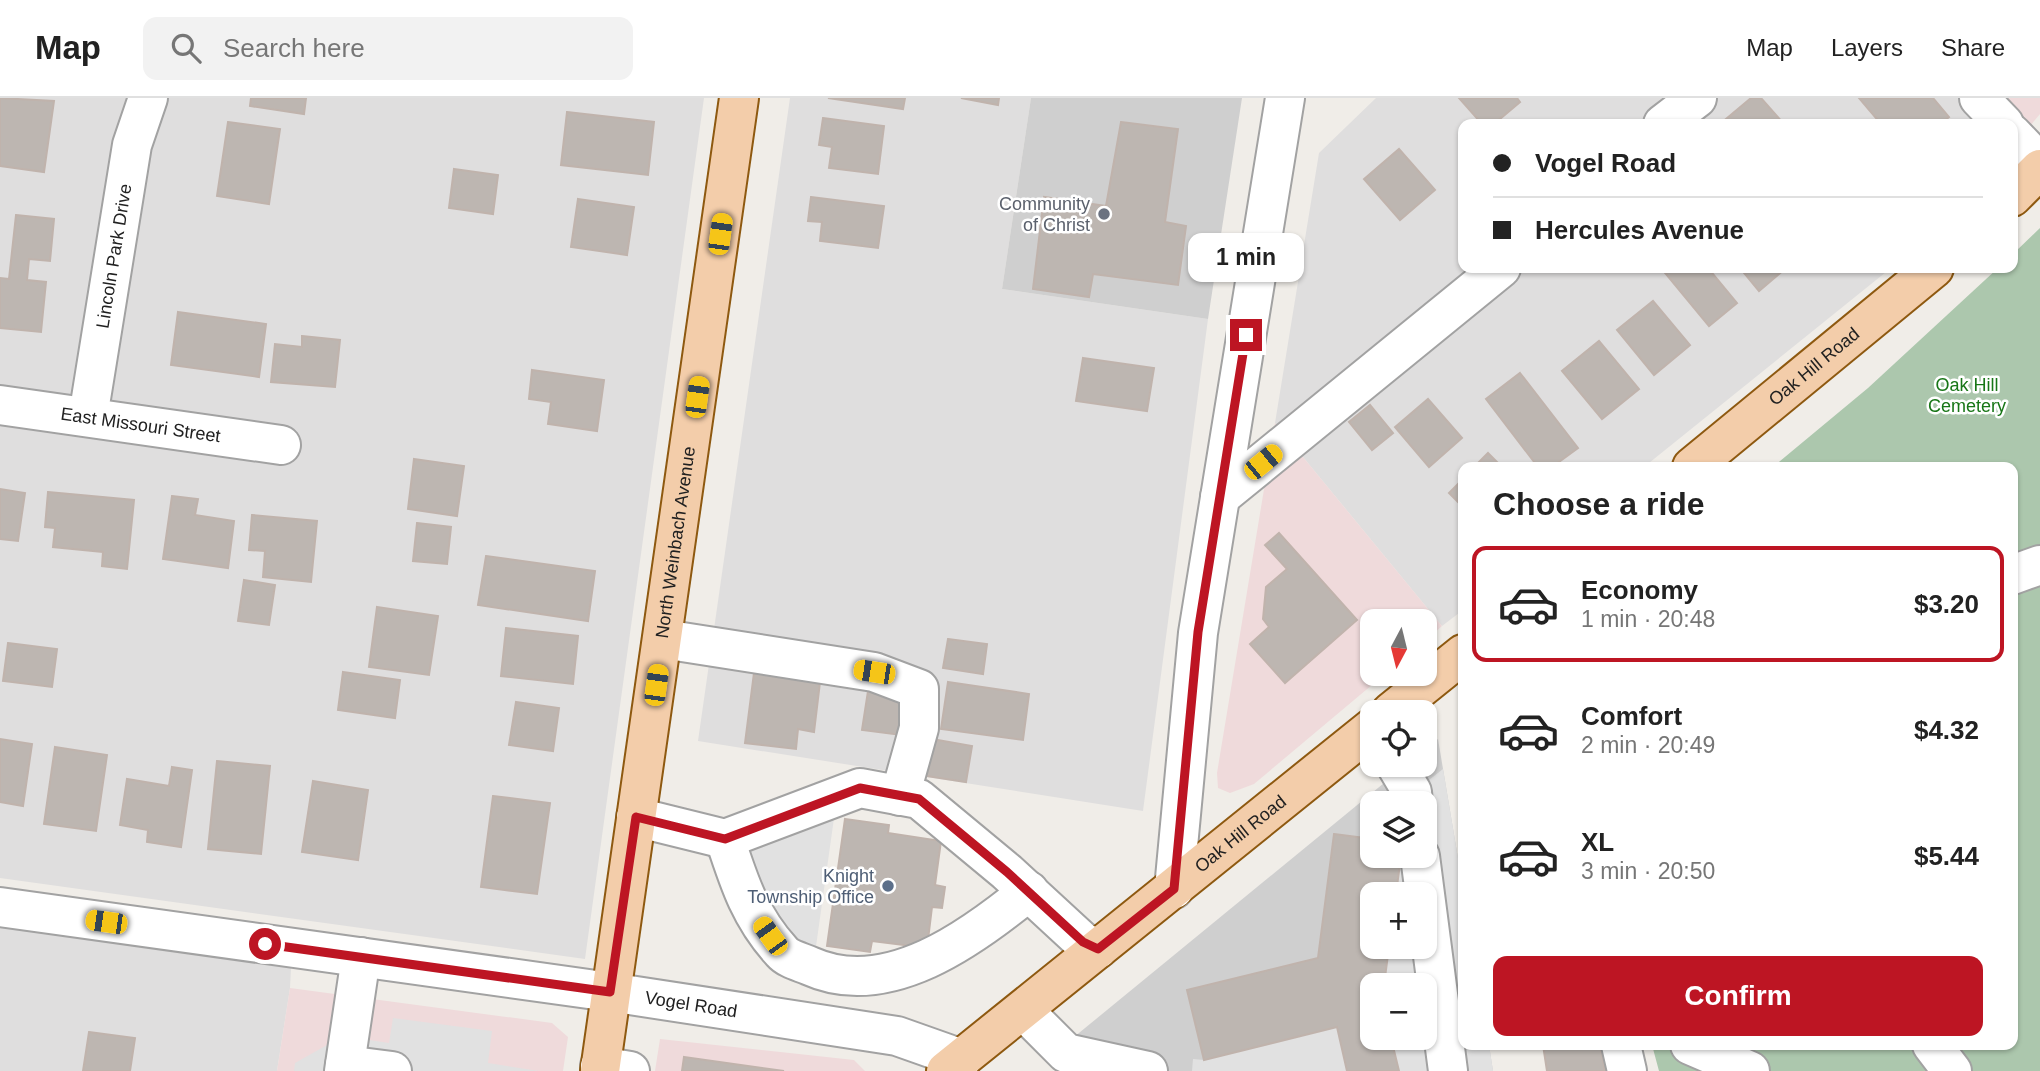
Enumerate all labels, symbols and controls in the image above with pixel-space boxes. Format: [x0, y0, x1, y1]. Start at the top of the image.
search box [143, 17, 633, 80]
text: Map [35, 29, 101, 66]
icon: search [167, 29, 205, 67]
text: Search here [223, 33, 365, 63]
text: Map [1746, 34, 1793, 61]
text: Layers [1831, 34, 1903, 61]
text: Share [1941, 34, 2005, 61]
text: Vogel Road [1535, 148, 1676, 178]
street label: Lincoln Park Drive [92, 182, 136, 330]
place label: Community of Christ [999, 194, 1090, 235]
marker: Community of Christ [1096, 206, 1112, 222]
car [707, 212, 734, 256]
text: Hercules Avenue [1535, 215, 1744, 245]
callout: 1 min [1188, 233, 1304, 282]
text: 1 min [1216, 244, 1276, 270]
route end [1230, 319, 1262, 351]
street label: Oak Hill Road [1765, 324, 1863, 410]
car [684, 375, 711, 419]
park label: Oak Hill Cemetery [1928, 375, 2006, 416]
street label: East Missouri Street [59, 404, 222, 446]
car [1241, 441, 1286, 483]
street label: North Weinbach Avenue [652, 445, 699, 640]
text: Choose a ride [1493, 486, 1705, 522]
icon: car [1497, 573, 1560, 636]
text: Economy [1581, 575, 1698, 605]
text: $3.20 [1914, 589, 1979, 619]
text: 1 min · 20:48 [1581, 606, 1715, 632]
north arrow [1360, 609, 1437, 686]
map controls [1360, 609, 1437, 1050]
car [852, 658, 897, 686]
car [643, 663, 670, 707]
icon: car [1497, 699, 1560, 762]
button: locate [1360, 700, 1437, 777]
text: Comfort [1581, 701, 1682, 731]
text: $4.32 [1914, 715, 1979, 745]
text: 2 min · 20:49 [1581, 732, 1715, 758]
street label: Oak Hill Road [1191, 791, 1290, 877]
button: layers [1360, 791, 1437, 868]
icon: car [1497, 825, 1560, 888]
text: XL [1581, 827, 1614, 857]
text: $5.44 [1914, 841, 1979, 871]
text: 3 min · 20:50 [1581, 858, 1715, 884]
place label: Knight Township Office [747, 866, 874, 907]
marker: Knight Township Office [880, 878, 896, 894]
button: + [1360, 882, 1437, 959]
car [84, 909, 129, 935]
car [750, 913, 791, 959]
route start [249, 928, 281, 960]
button: Confirm [1493, 956, 1983, 1036]
button: − [1360, 973, 1437, 1050]
street label: Vogel Road [644, 988, 739, 1021]

